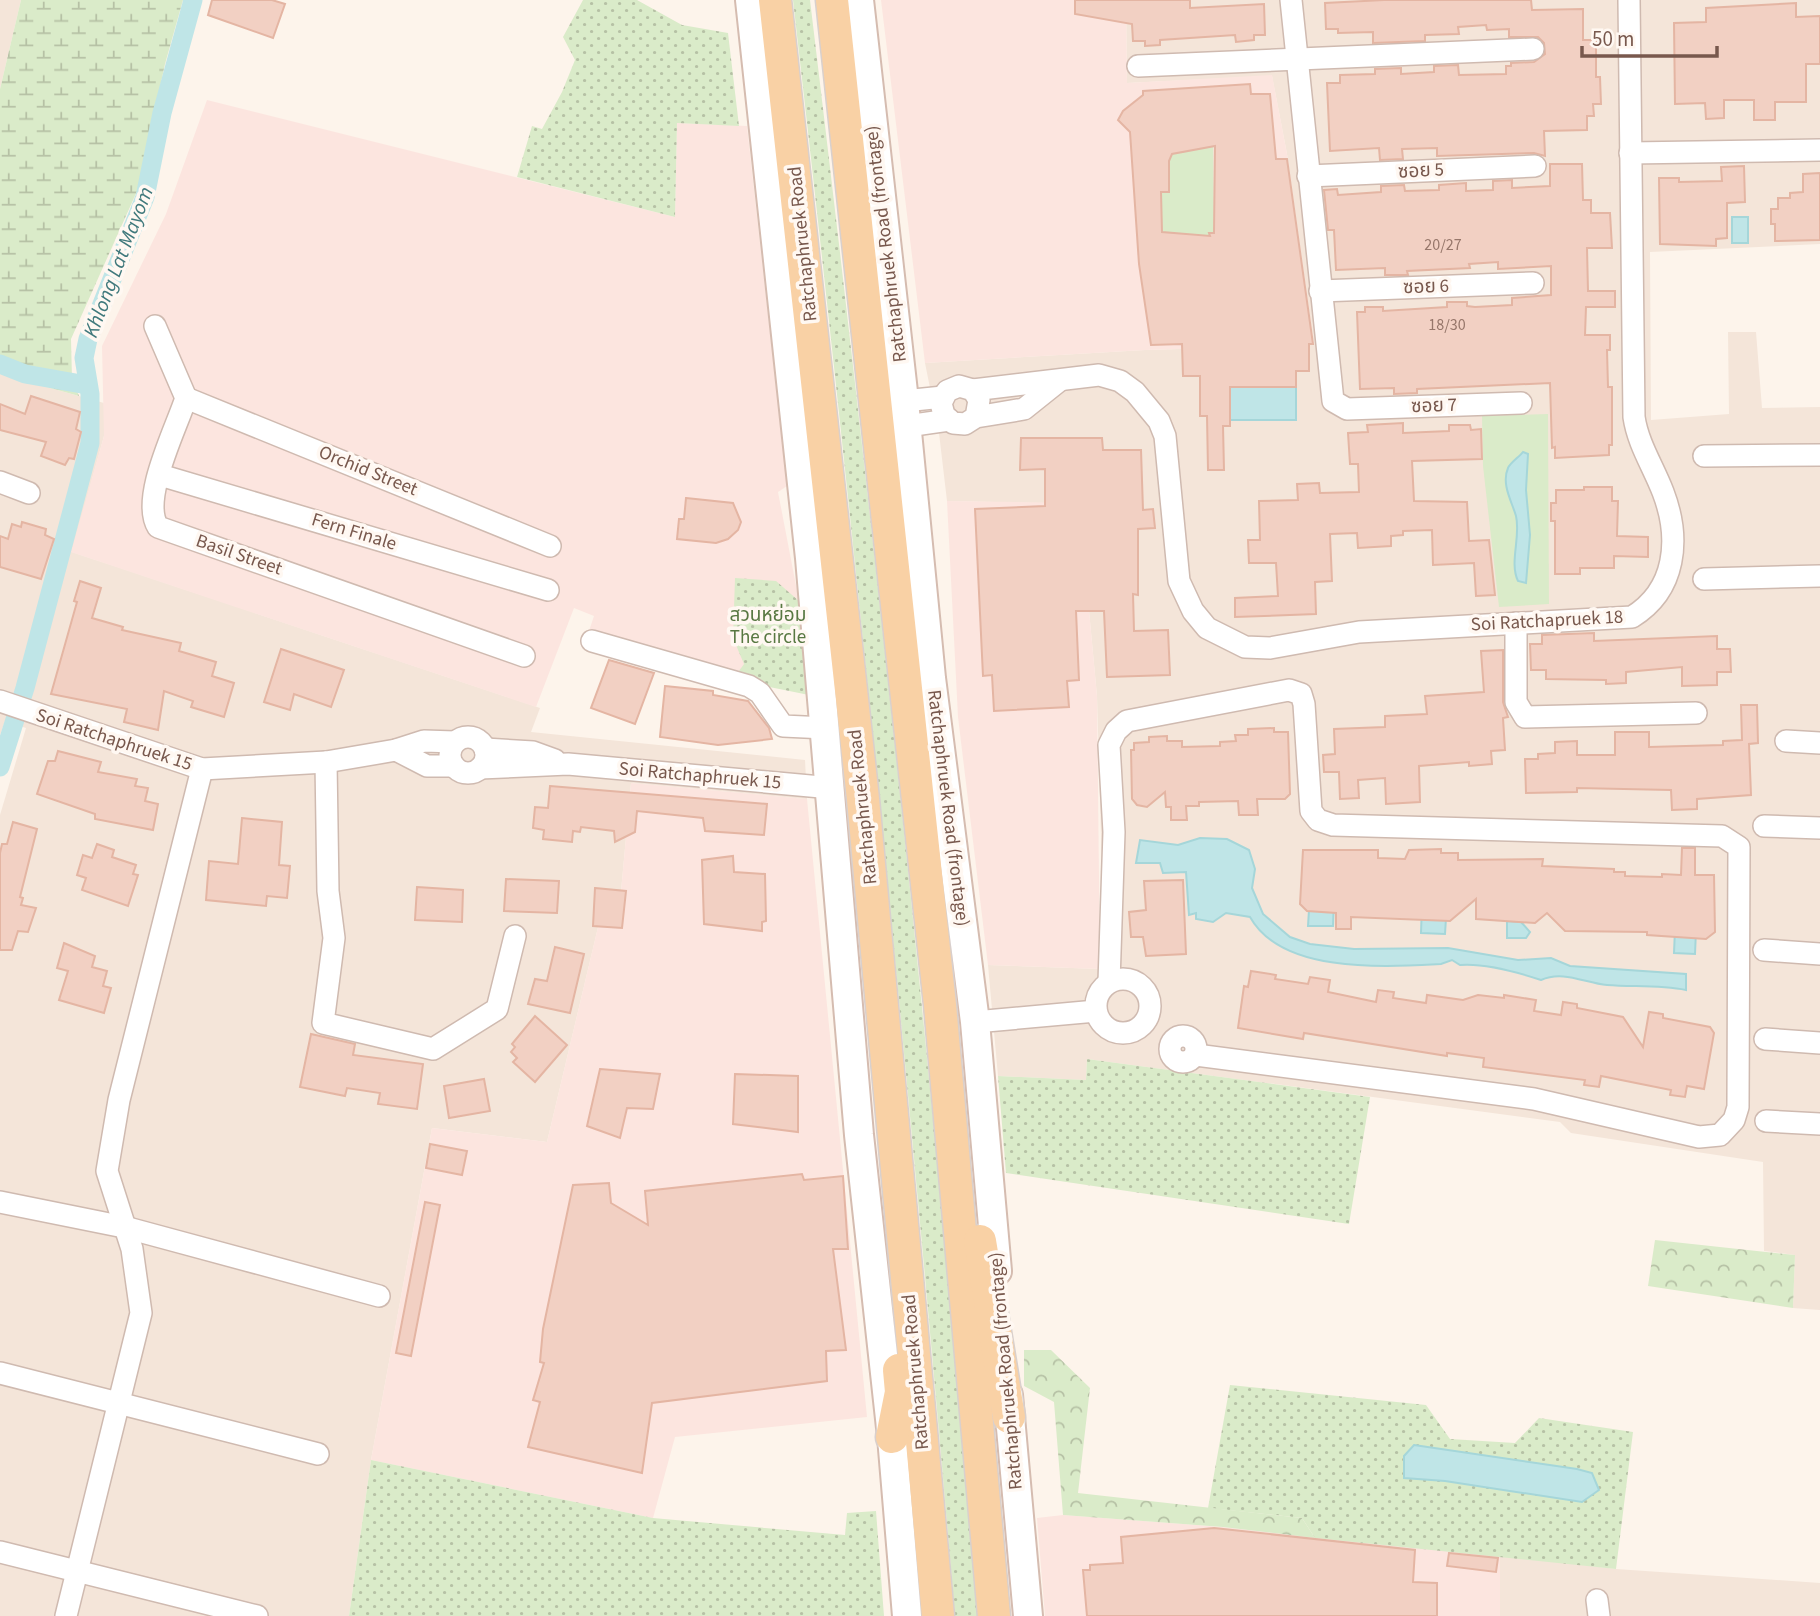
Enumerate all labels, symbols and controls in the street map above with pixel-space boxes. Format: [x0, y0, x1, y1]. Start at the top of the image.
scale bar [1582, 14, 1717, 58]
text: 50 m [1592, 24, 1634, 54]
street label: Ratchaphruek Road (frontage) [858, 124, 914, 364]
street label: ซอย 5 [1397, 156, 1445, 186]
street label: Ratchaphruek Road [781, 165, 825, 323]
water label: Khlong Lat Mayom [75, 182, 161, 342]
house number: 20/27 [1424, 234, 1462, 256]
street label: ซอย 6 [1403, 273, 1449, 301]
house number: 18/30 [1428, 314, 1466, 336]
street label: ซอย 7 [1411, 392, 1457, 420]
street label: Orchid Street [314, 439, 422, 503]
street label: Fern Finale [308, 506, 400, 558]
street label: Basil Street [192, 528, 286, 583]
park label: สวนหย่อม The circle [730, 602, 806, 651]
street label: Soi Ratchapruek 18 [1470, 604, 1624, 638]
street label: Ratchaphruek Road (frontage) [920, 688, 976, 928]
street label: Soi Ratchaphruek 15 [32, 702, 196, 778]
street label: Ratchaphruek Road [841, 728, 885, 886]
street label: Soi Ratchaphruek 15 [618, 755, 782, 797]
street label: Ratchaphruek Road (frontage) [982, 1251, 1030, 1491]
street label: Ratchaphruek Road [896, 1293, 936, 1451]

